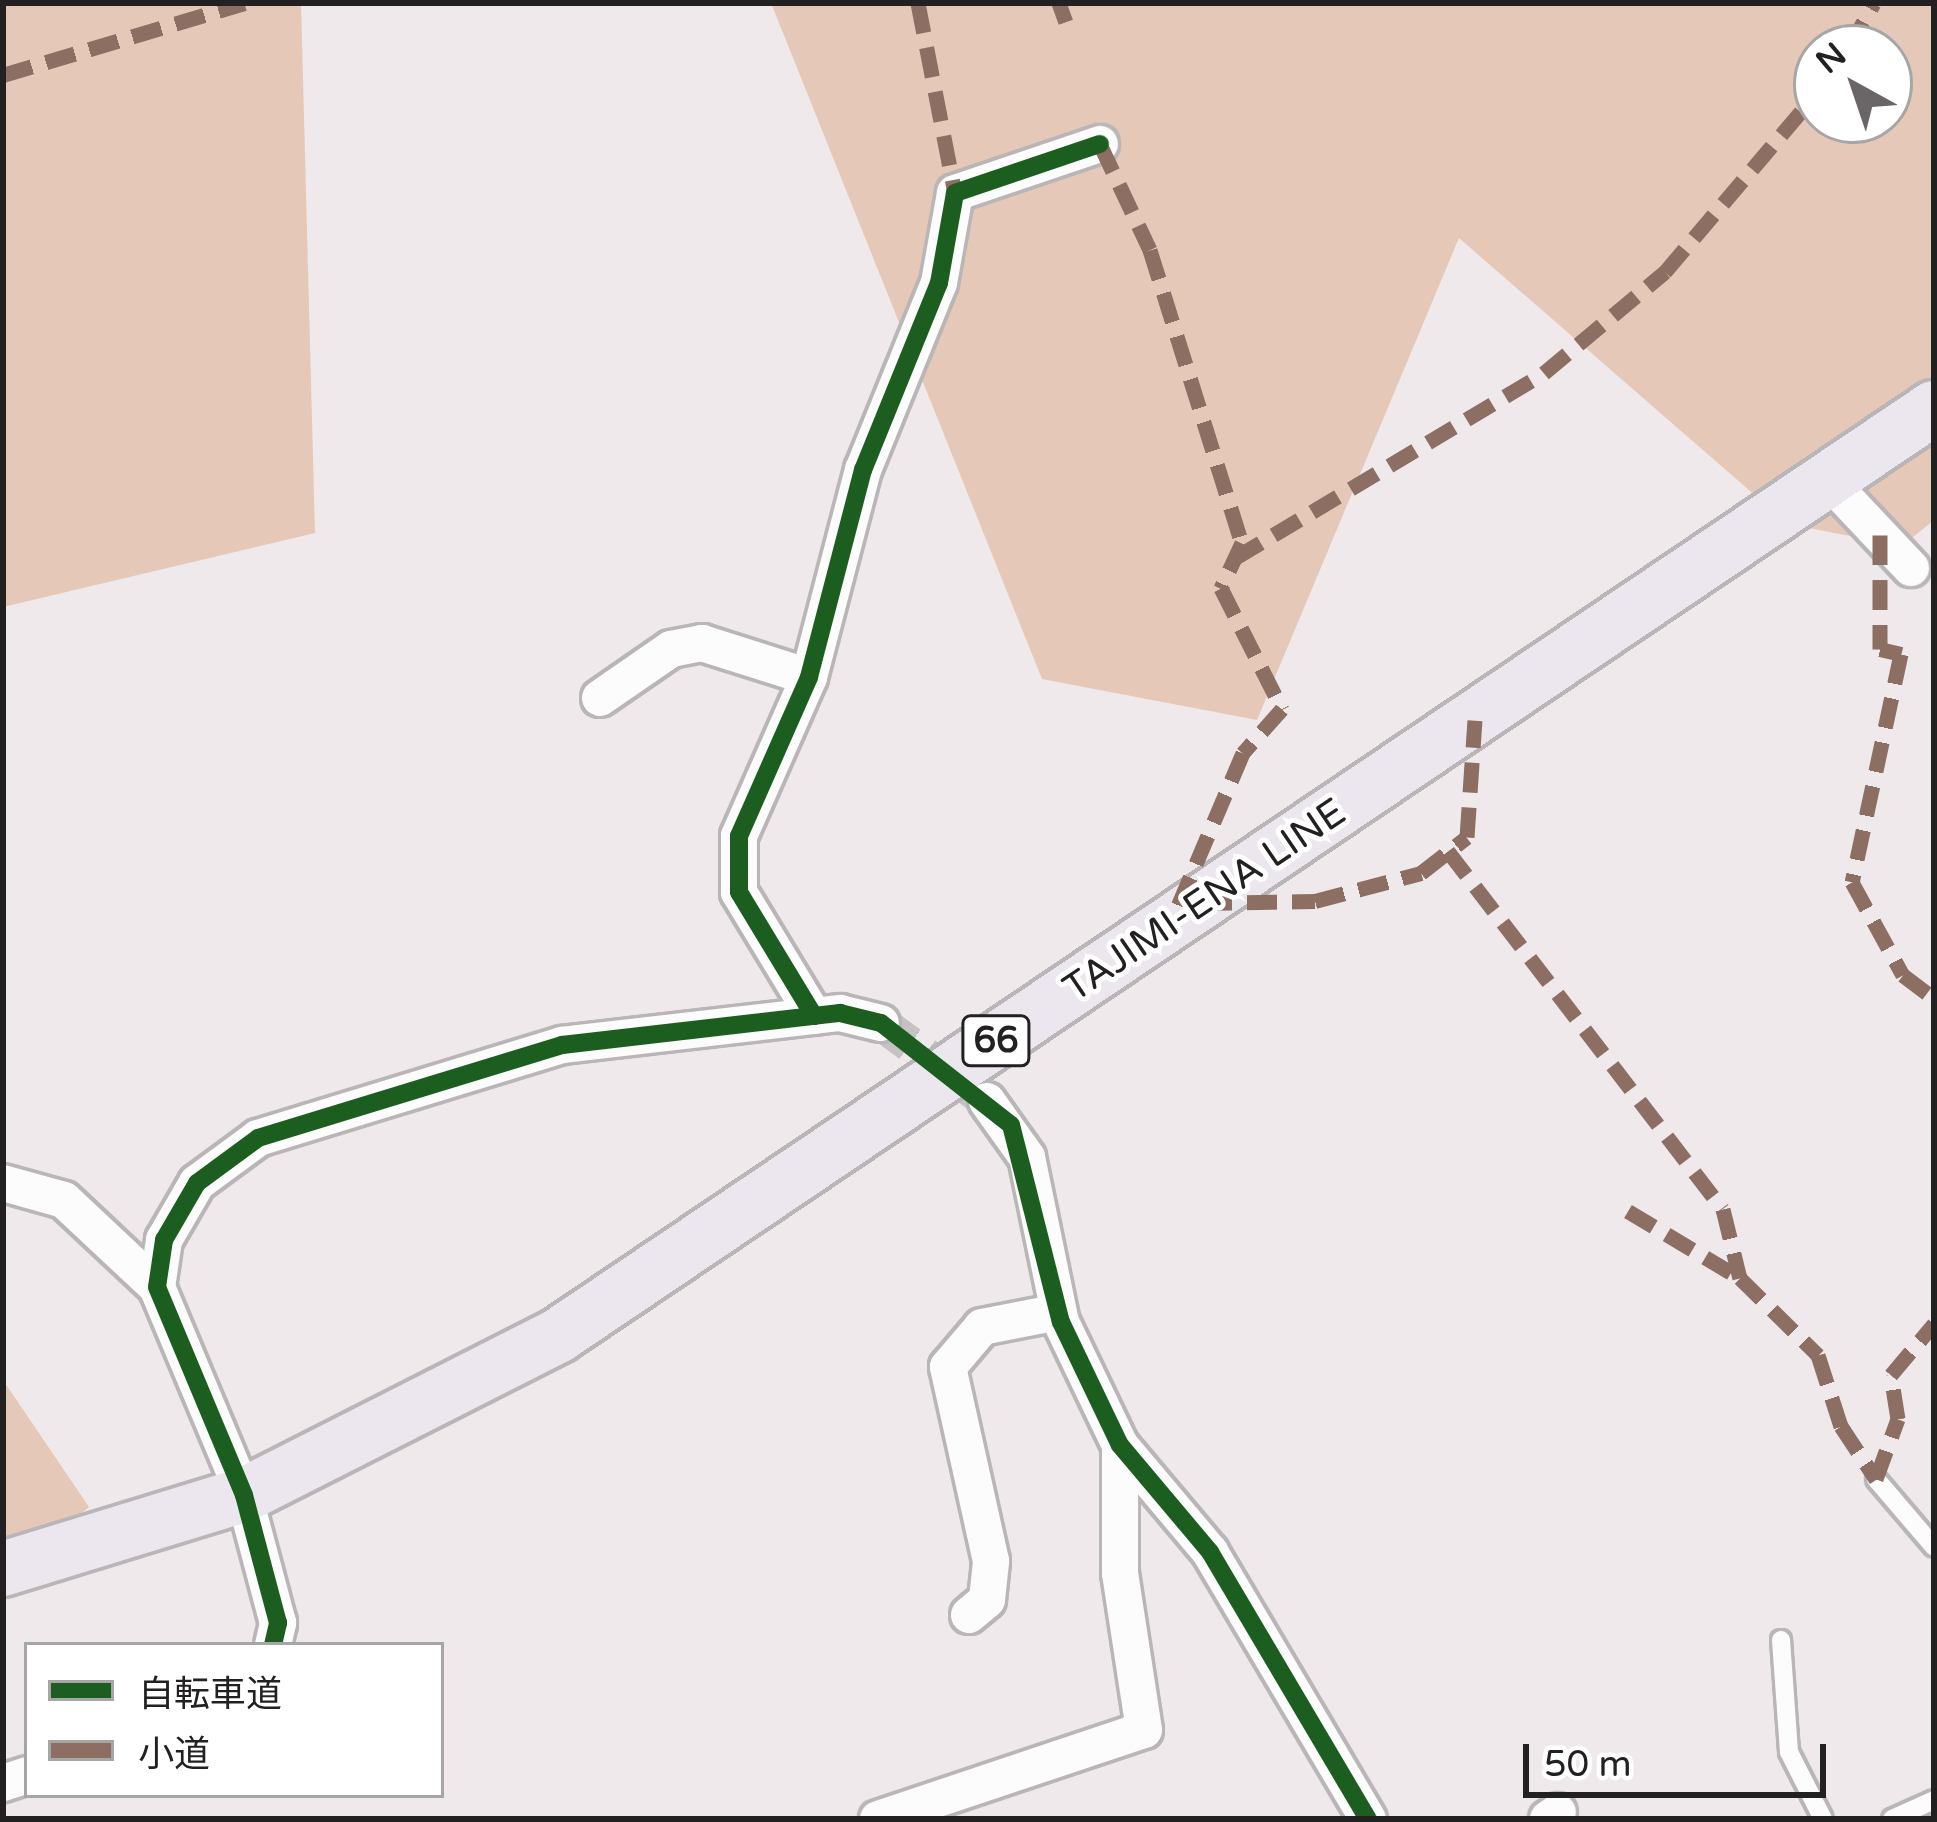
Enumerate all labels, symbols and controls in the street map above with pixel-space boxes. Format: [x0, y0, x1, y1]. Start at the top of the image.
north arrow [1793, 24, 1913, 144]
text: N [1809, 35, 1854, 82]
street label: TAJIMI-ENA LINE [1055, 789, 1355, 1013]
road number: 66 [960, 1011, 1032, 1071]
legend [24, 1642, 444, 1798]
text: 自転車道 [138, 1673, 282, 1716]
scale bar [1529, 1720, 1832, 1794]
text: 小道 [138, 1733, 210, 1776]
text: 50 m [1544, 1743, 1632, 1786]

